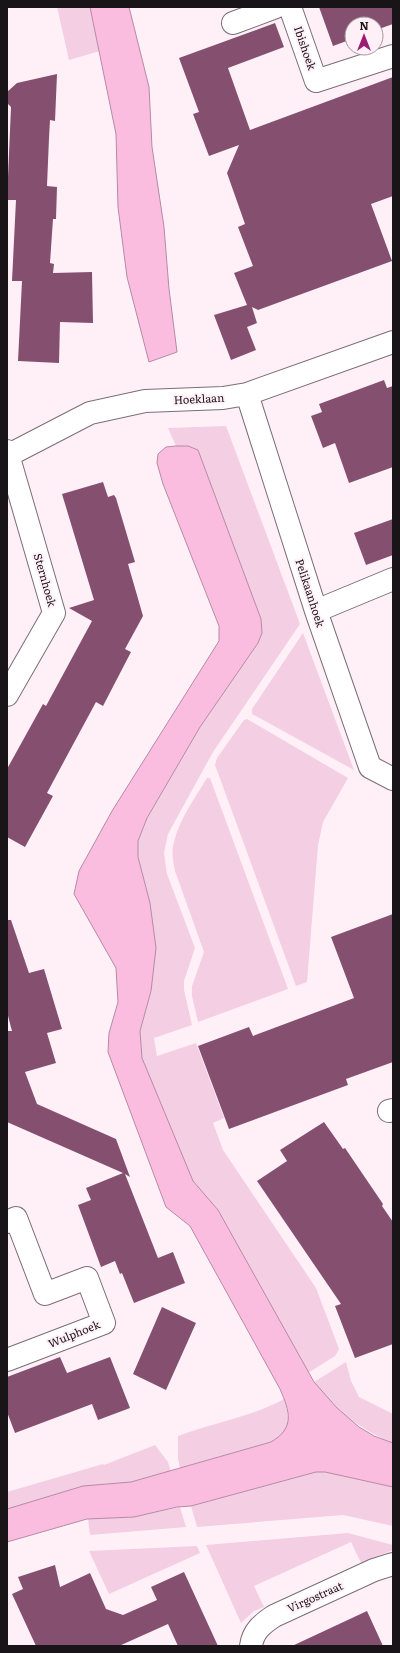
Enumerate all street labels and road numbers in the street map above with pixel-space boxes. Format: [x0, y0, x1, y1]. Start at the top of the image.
street label: Ibishoek [291, 23, 321, 72]
street label: Hoeklaan [173, 389, 225, 407]
street label: Sternhoek [31, 551, 61, 609]
street label: Pelikaanhoek [292, 556, 330, 629]
street label: Wulphoek [45, 1315, 102, 1351]
street label: Virgostraat [284, 1576, 345, 1615]

